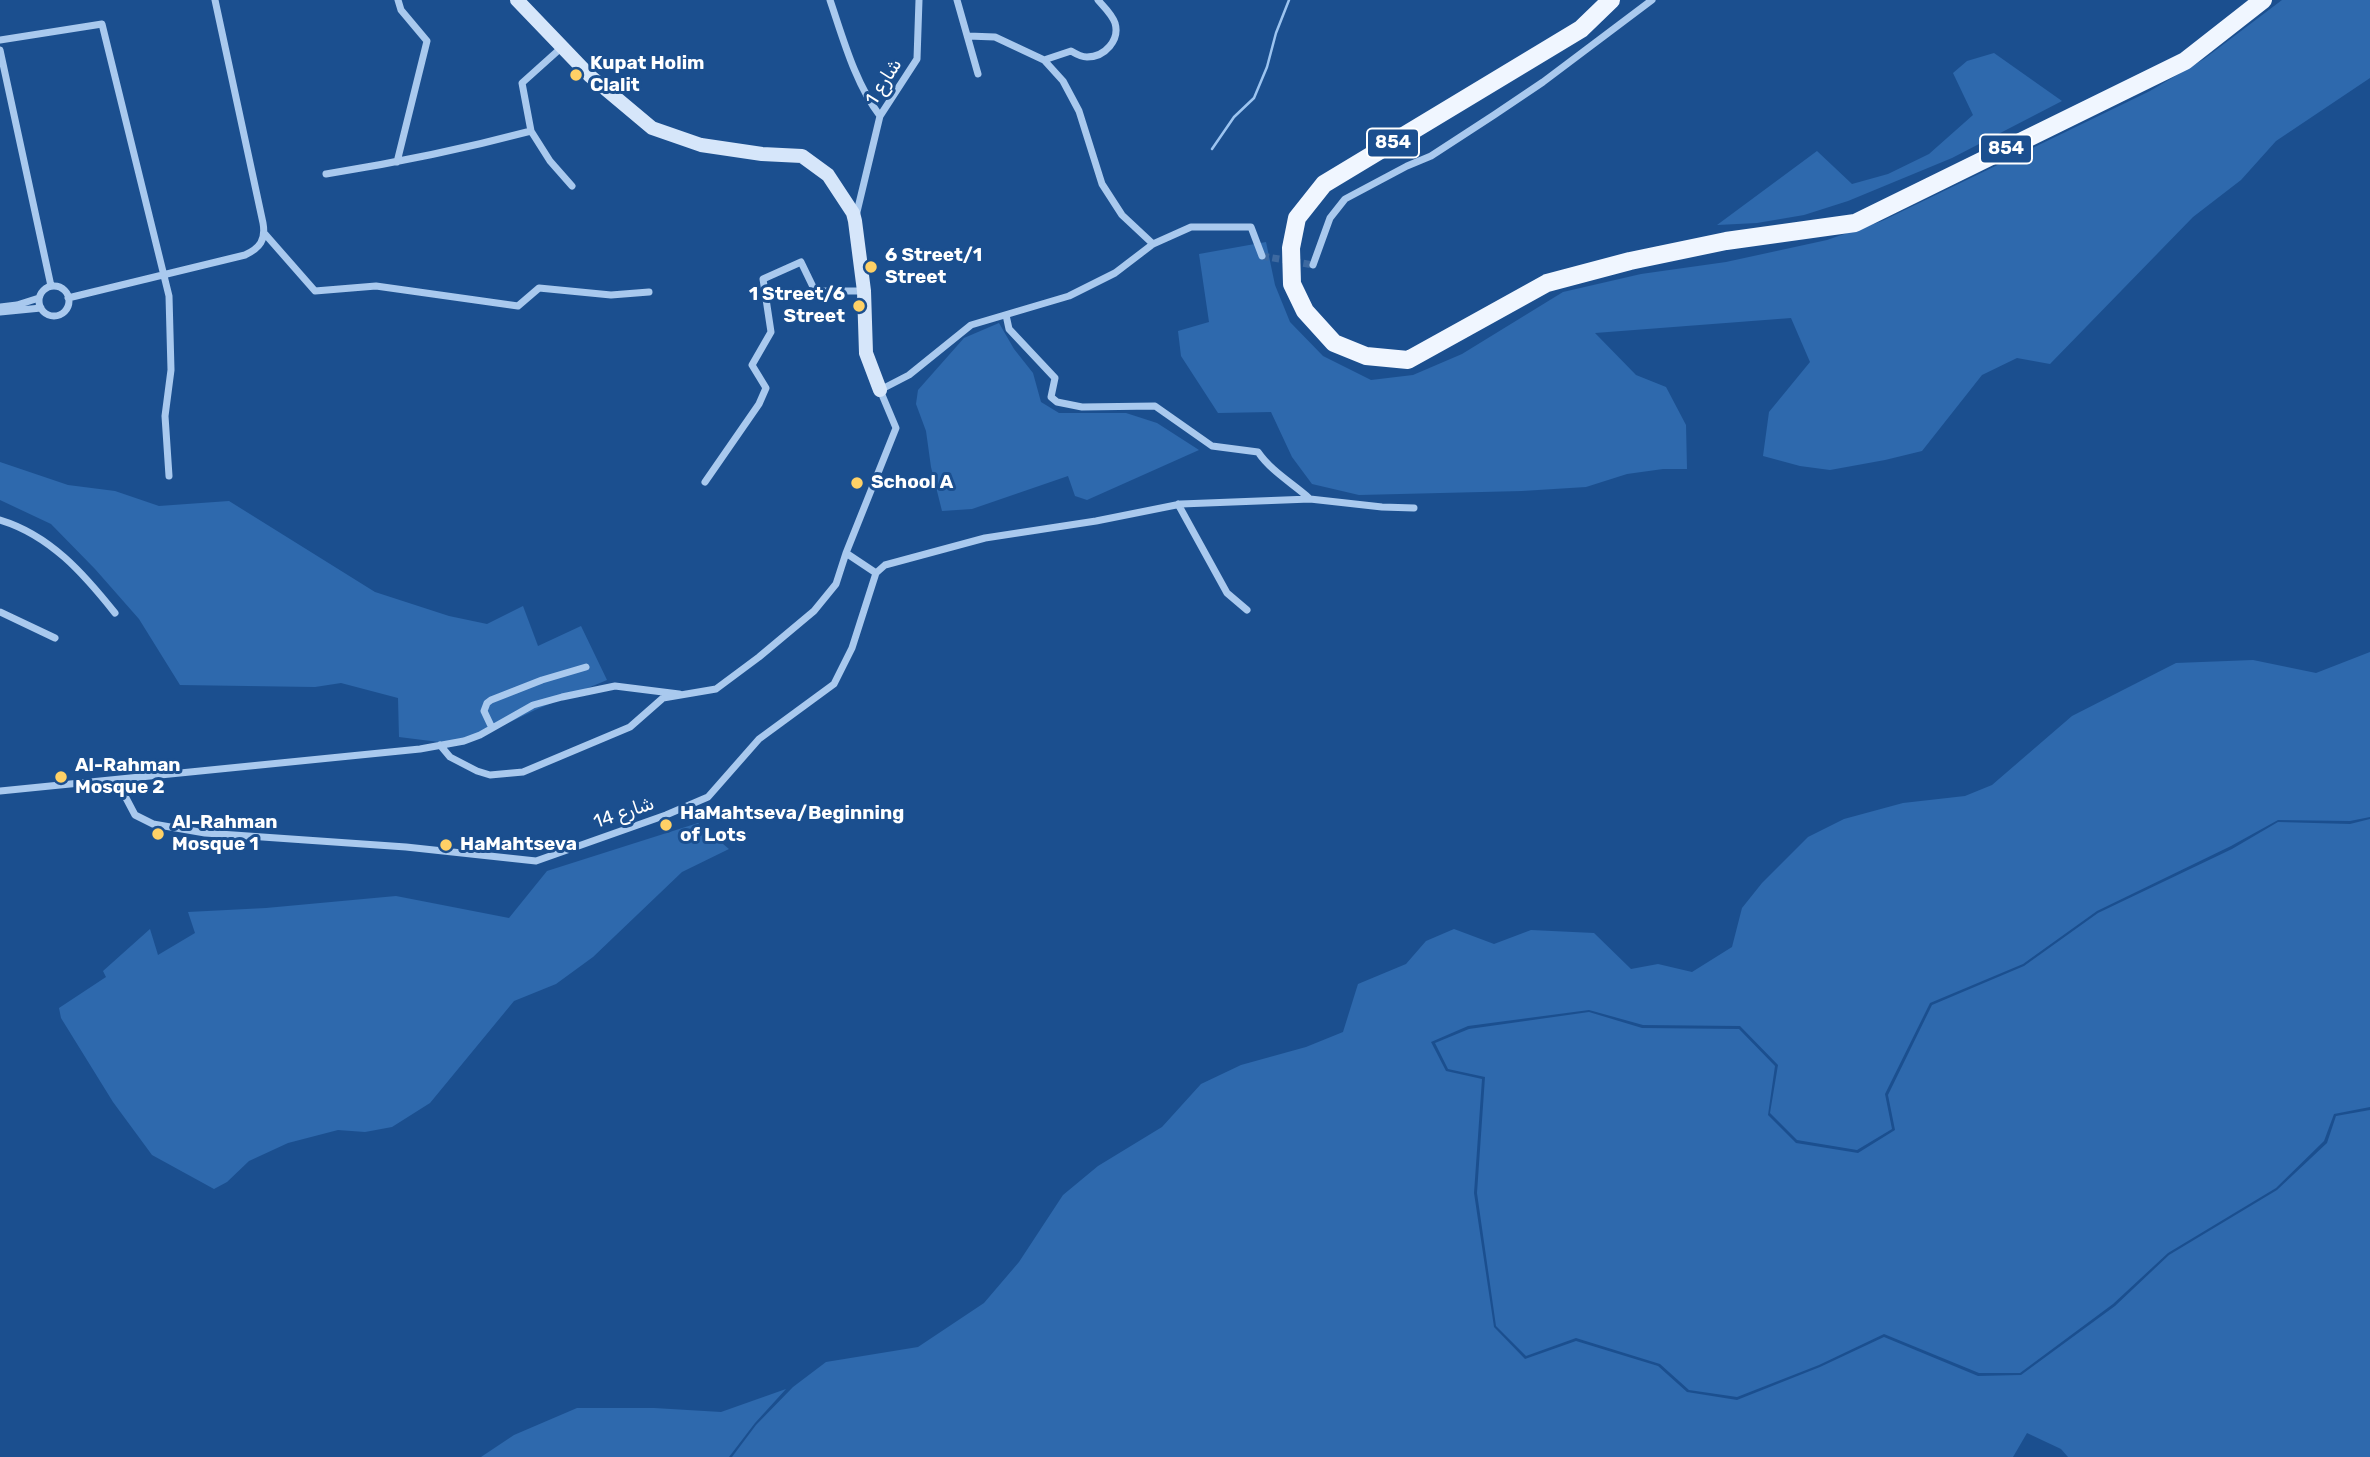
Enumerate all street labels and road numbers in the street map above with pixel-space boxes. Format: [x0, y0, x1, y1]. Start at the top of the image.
street label: شارع 1 [861, 54, 907, 110]
road number: 854 [1367, 128, 1419, 158]
road number: 854 [1980, 134, 2032, 164]
street label: شارع 14 [591, 792, 657, 834]

